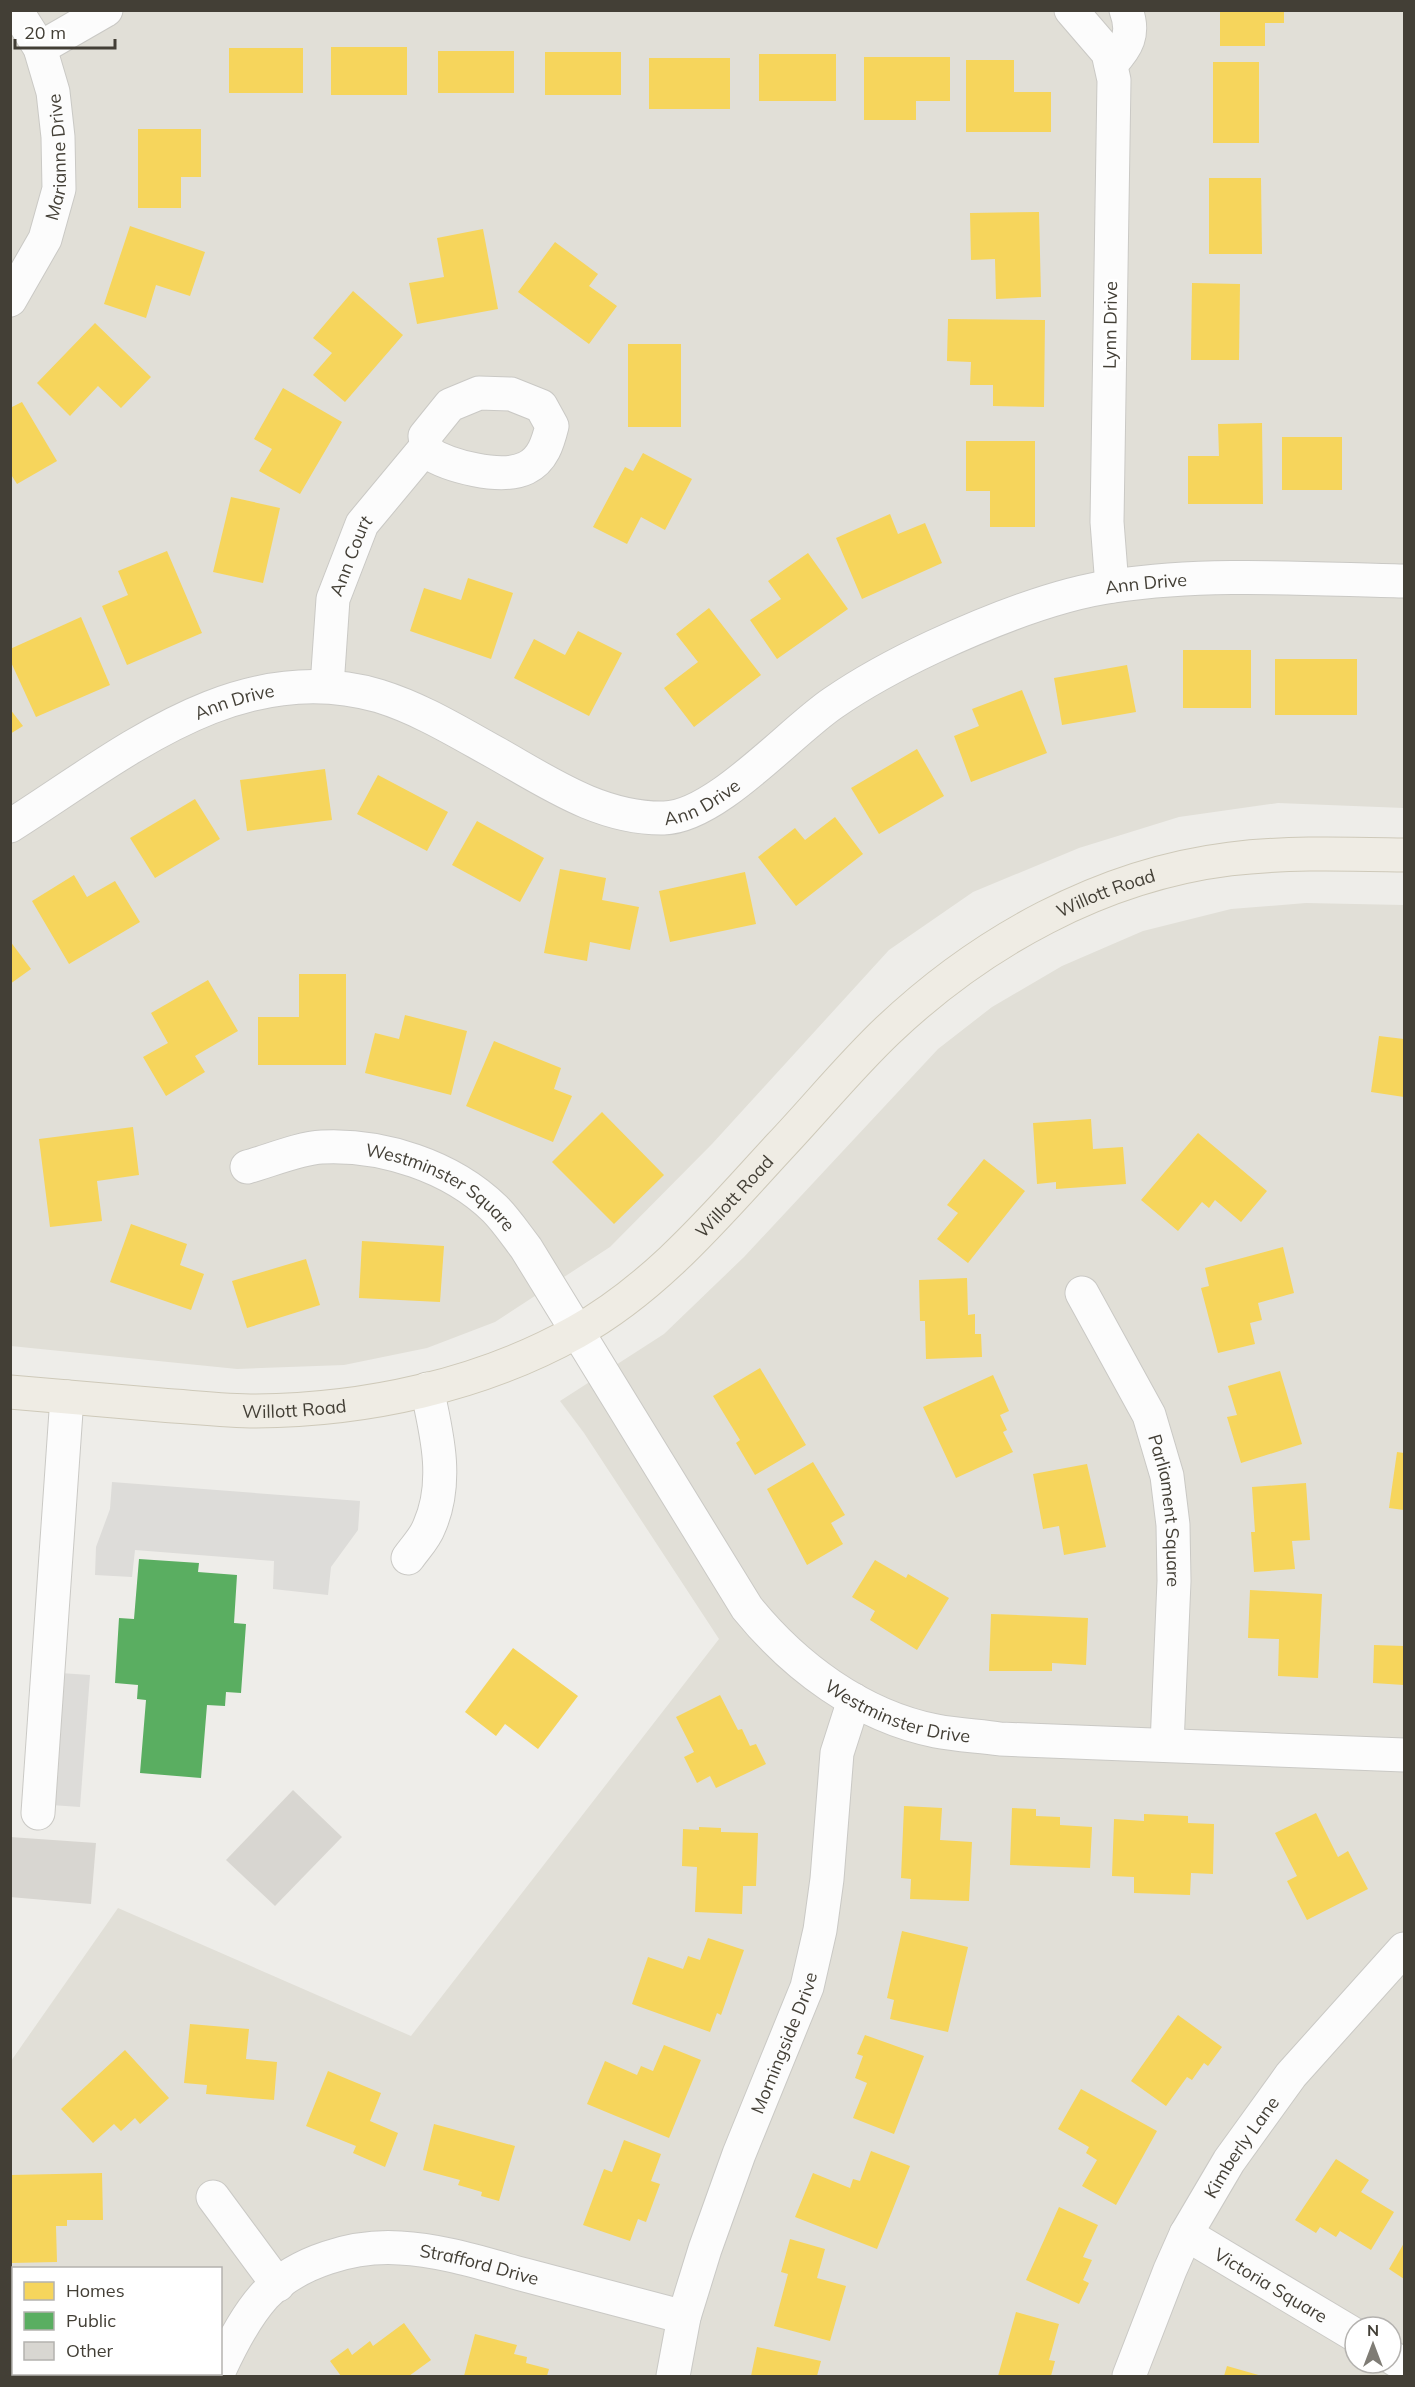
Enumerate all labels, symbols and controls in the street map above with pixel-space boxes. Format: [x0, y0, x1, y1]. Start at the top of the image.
scale bar [15, 12, 116, 50]
text: 20 m [24, 21, 66, 44]
street label: Marianne Drive [39, 93, 70, 223]
street label: Lynn Drive [1098, 281, 1122, 369]
street label: Ann Court [324, 510, 376, 599]
street label: Ann Drive [1103, 567, 1188, 599]
street label: Ann Drive [191, 678, 276, 724]
street label: Ann Drive [663, 773, 744, 830]
street label: Willott Road [1052, 863, 1158, 922]
street label: Westminster Square [364, 1138, 521, 1236]
street label: Willott Road [690, 1150, 778, 1242]
street label: Willott Road [242, 1393, 348, 1423]
street label: Parliament Square [1144, 1431, 1186, 1588]
street label: Westminster Drive [821, 1674, 971, 1747]
street label: Morningside Drive [745, 1970, 822, 2117]
street label: Kimberly Lane [1198, 2092, 1284, 2202]
street label: Strafford Drive [418, 2238, 541, 2290]
street label: Victoria Square [1210, 2242, 1332, 2328]
legend [12, 2267, 222, 2375]
text: Homes [66, 2279, 125, 2302]
text: Public [66, 2309, 116, 2332]
north arrow [1343, 2315, 1403, 2375]
text: N [1367, 2320, 1379, 2340]
text: Other [66, 2339, 114, 2362]

